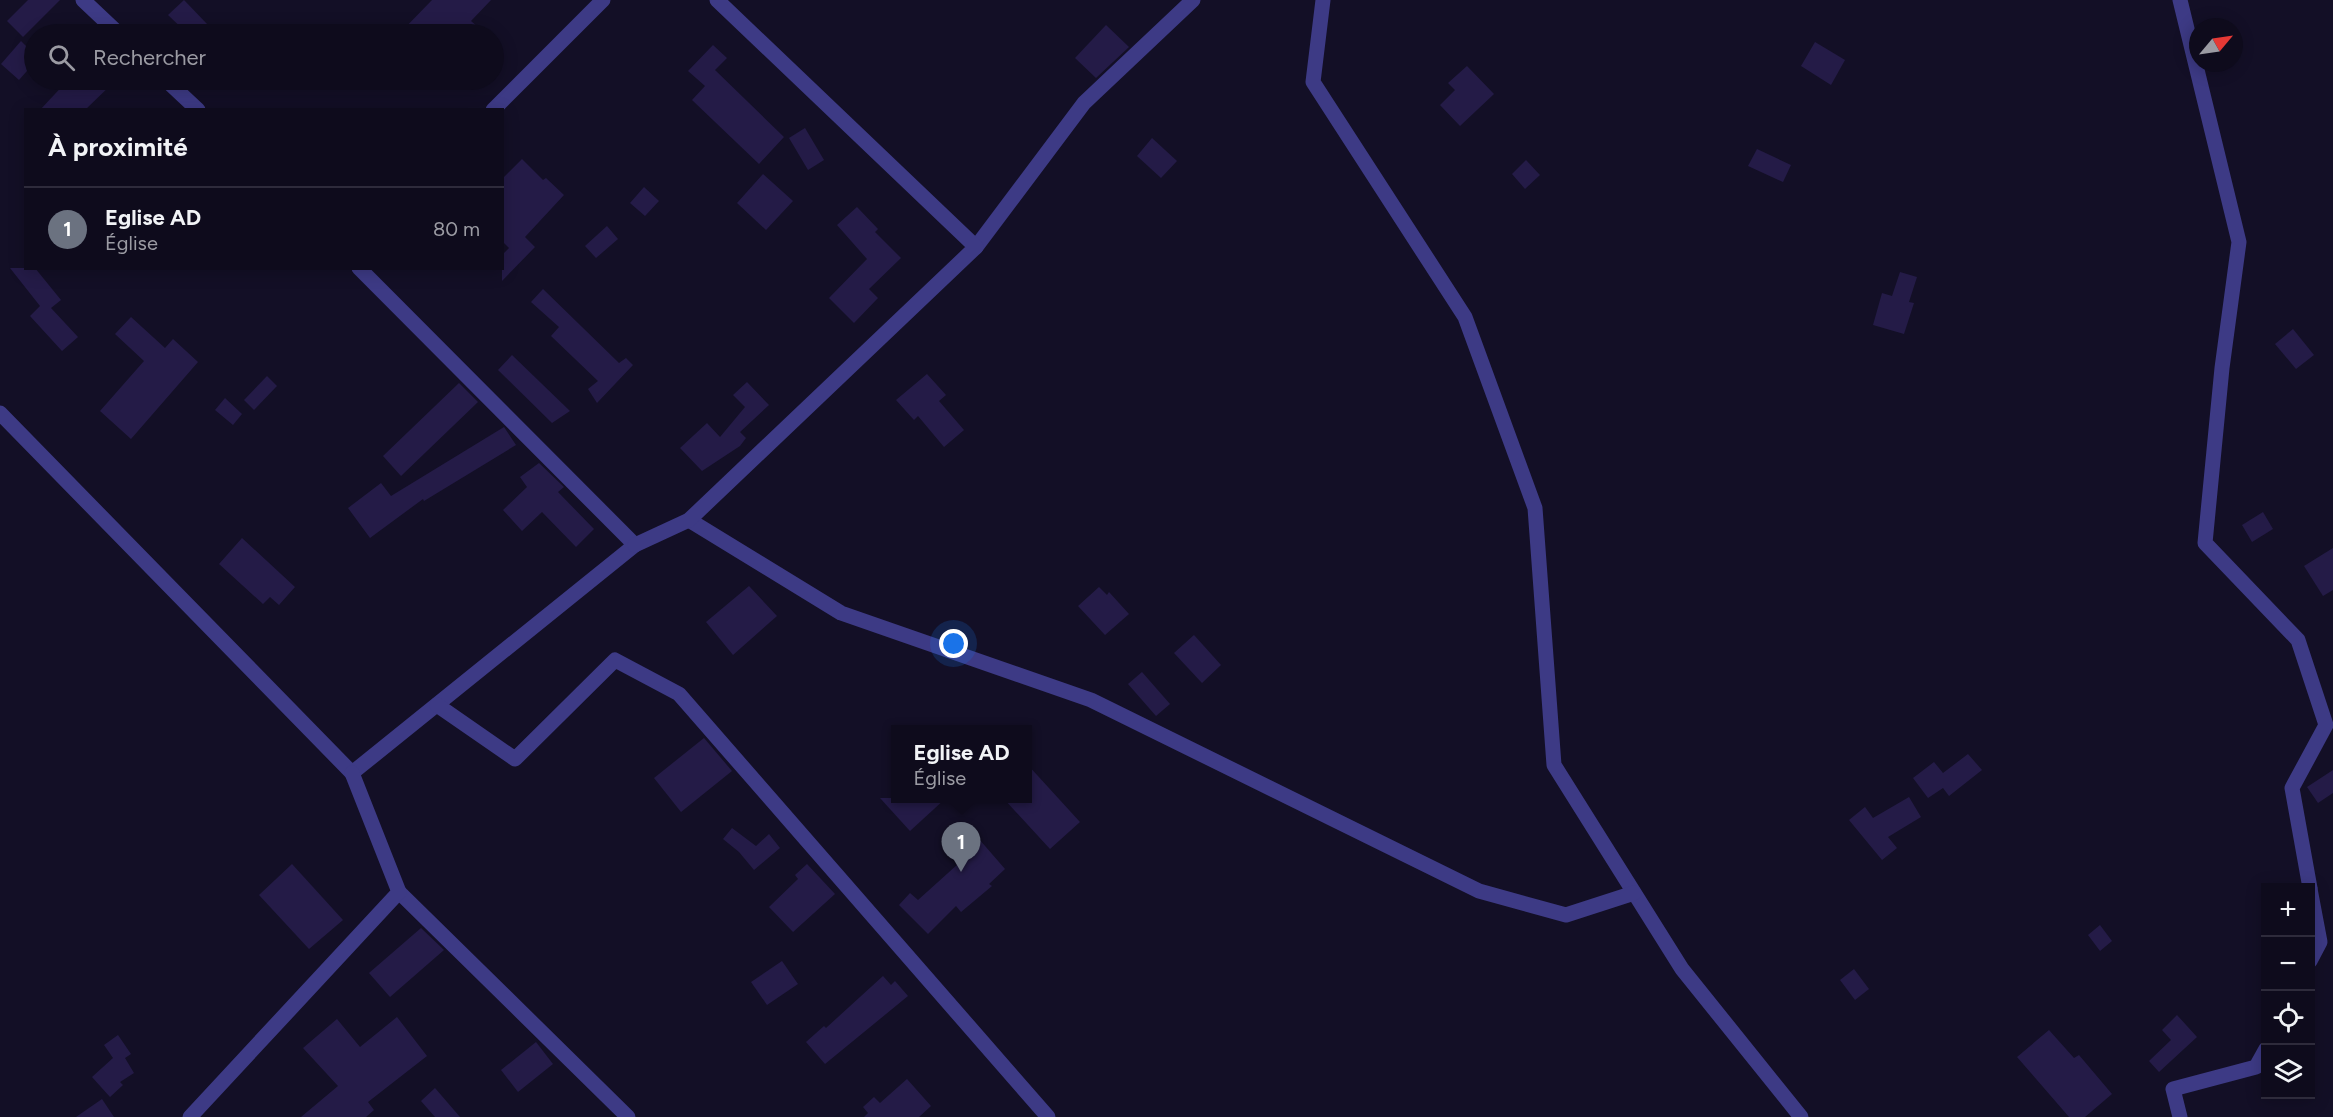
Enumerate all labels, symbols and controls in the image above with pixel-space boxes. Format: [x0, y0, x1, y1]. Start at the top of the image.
north arrow [2189, 18, 2243, 72]
search box [24, 24, 504, 90]
icon: search [45, 41, 78, 74]
text: Rechercher [93, 44, 206, 71]
text: À proximité [48, 131, 188, 163]
text: Eglise AD [105, 204, 201, 231]
text: 1 [63, 217, 72, 241]
text: 80 m [433, 217, 480, 241]
text: Église [105, 231, 158, 255]
your location [939, 629, 968, 658]
popup [891, 725, 1032, 803]
text: Eglise AD [913, 739, 1010, 766]
text: Église [913, 766, 966, 790]
pin: 1 [942, 822, 980, 872]
map controls [2261, 883, 2315, 1099]
button: + [2261, 883, 2315, 937]
button: − [2261, 937, 2315, 991]
button: locate [2261, 991, 2315, 1045]
button: layers [2261, 1045, 2315, 1099]

